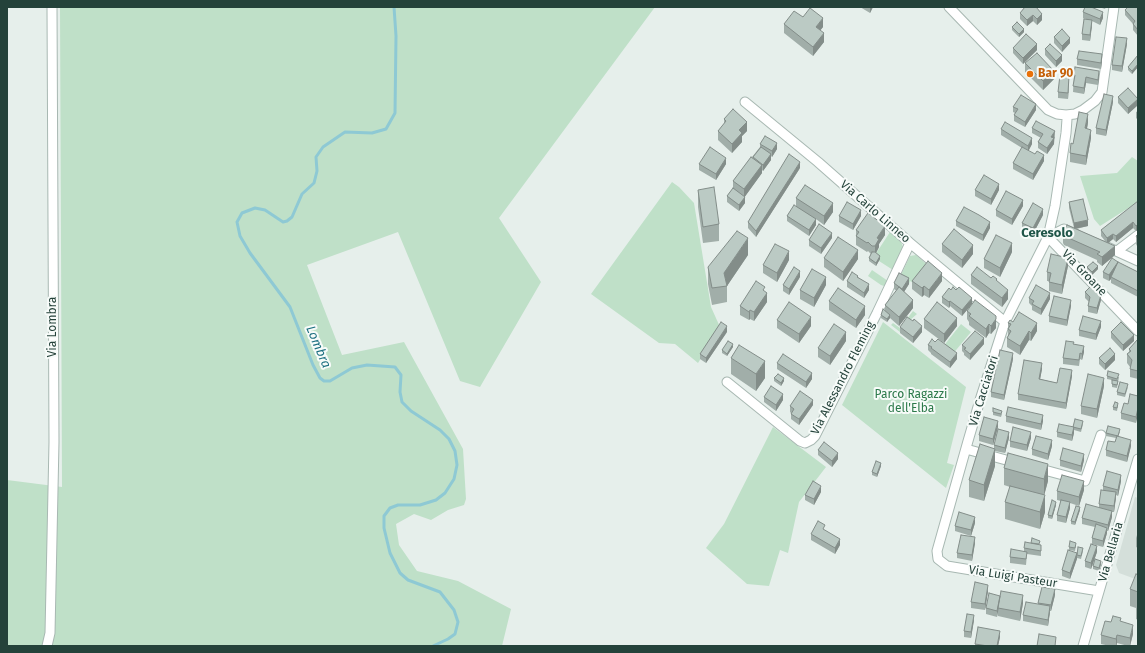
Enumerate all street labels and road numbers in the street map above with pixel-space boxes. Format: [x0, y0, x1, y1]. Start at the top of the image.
street label: Via Carlo Linneo [837, 178, 913, 246]
street label: Via Groane [1058, 247, 1110, 299]
street label: Via Lombra [46, 297, 60, 357]
street label: Via Alessandro Fleming [808, 319, 878, 437]
street label: Via Cacciatori [966, 354, 1002, 428]
street label: Via Bellaria [1096, 520, 1126, 584]
street label: Via Luigi Pasteur [968, 563, 1058, 591]

